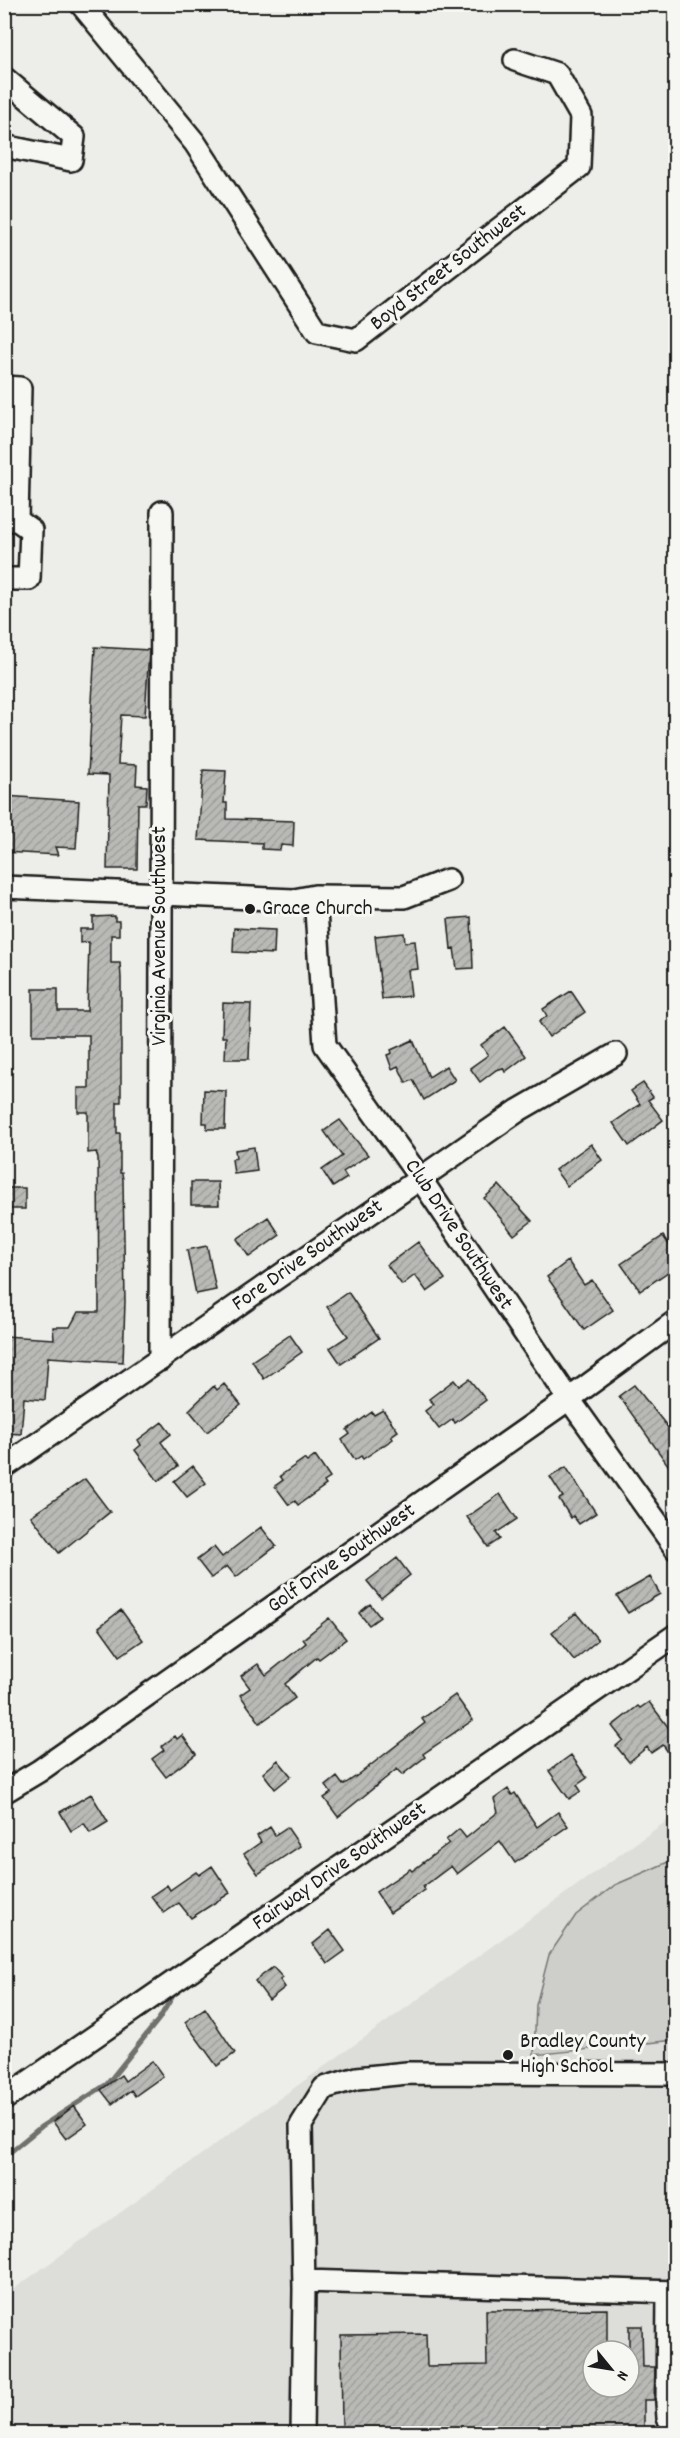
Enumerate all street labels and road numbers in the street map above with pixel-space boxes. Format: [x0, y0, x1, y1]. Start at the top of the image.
street label: Boyd Street Southwest [364, 197, 534, 339]
street label: Virginia Avenue Southwest [145, 826, 176, 1046]
street label: Club Drive Southwest [396, 1153, 520, 1317]
street label: Fore Drive Southwest [226, 1192, 390, 1320]
street label: Golf Drive Southwest [262, 1496, 422, 1622]
street label: Fairway Drive Southwest [246, 1795, 434, 1939]

